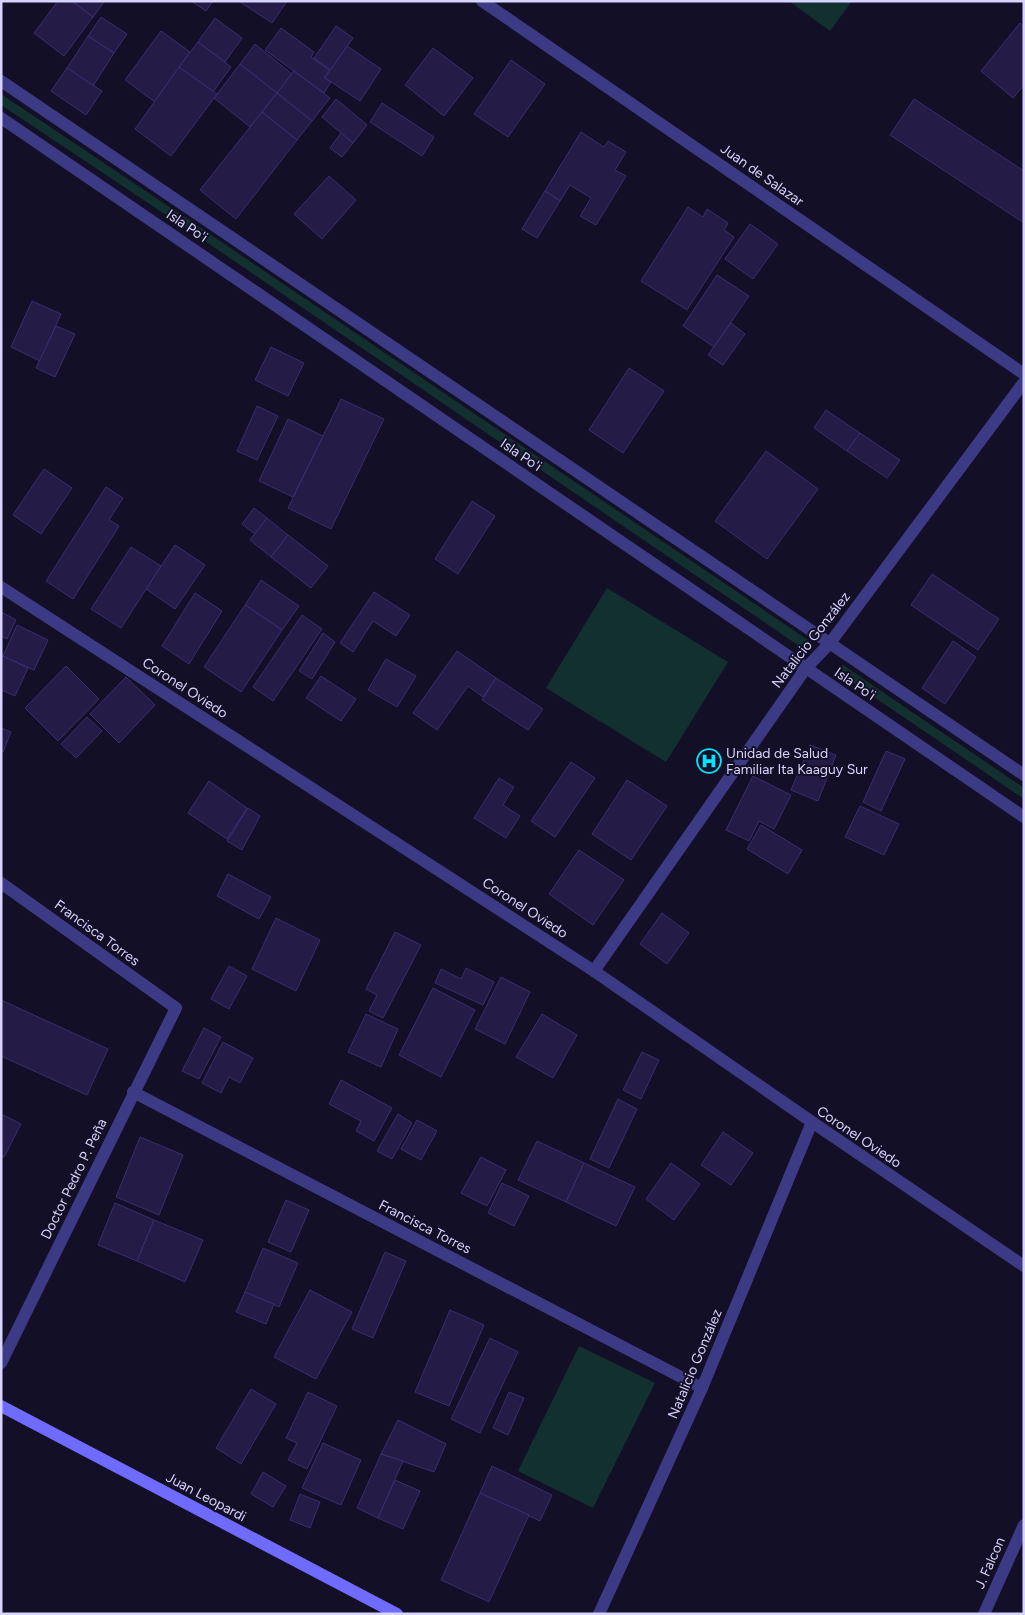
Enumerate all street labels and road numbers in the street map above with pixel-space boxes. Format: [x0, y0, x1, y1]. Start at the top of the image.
street label: Juan de Salazar [717, 140, 807, 210]
street label: Isla Po'i [163, 206, 211, 246]
street label: Isla Po'i [497, 435, 545, 475]
street label: Natalicio González [768, 588, 854, 691]
street label: Coronel Oviedo [139, 654, 231, 722]
street label: Isla Po'i [831, 664, 879, 704]
street label: Coronel Oviedo [479, 874, 571, 942]
street label: Francisca Torres [51, 896, 143, 970]
street label: Coronel Oviedo [813, 1102, 905, 1172]
street label: Doctor Pedro P. Peña [37, 1116, 111, 1242]
street label: Francisca Torres [376, 1196, 474, 1258]
street label: Natalicio González [664, 1307, 726, 1421]
street label: Juan Leopardi [163, 1469, 249, 1525]
street label: J. Falcon [971, 1534, 1009, 1592]

